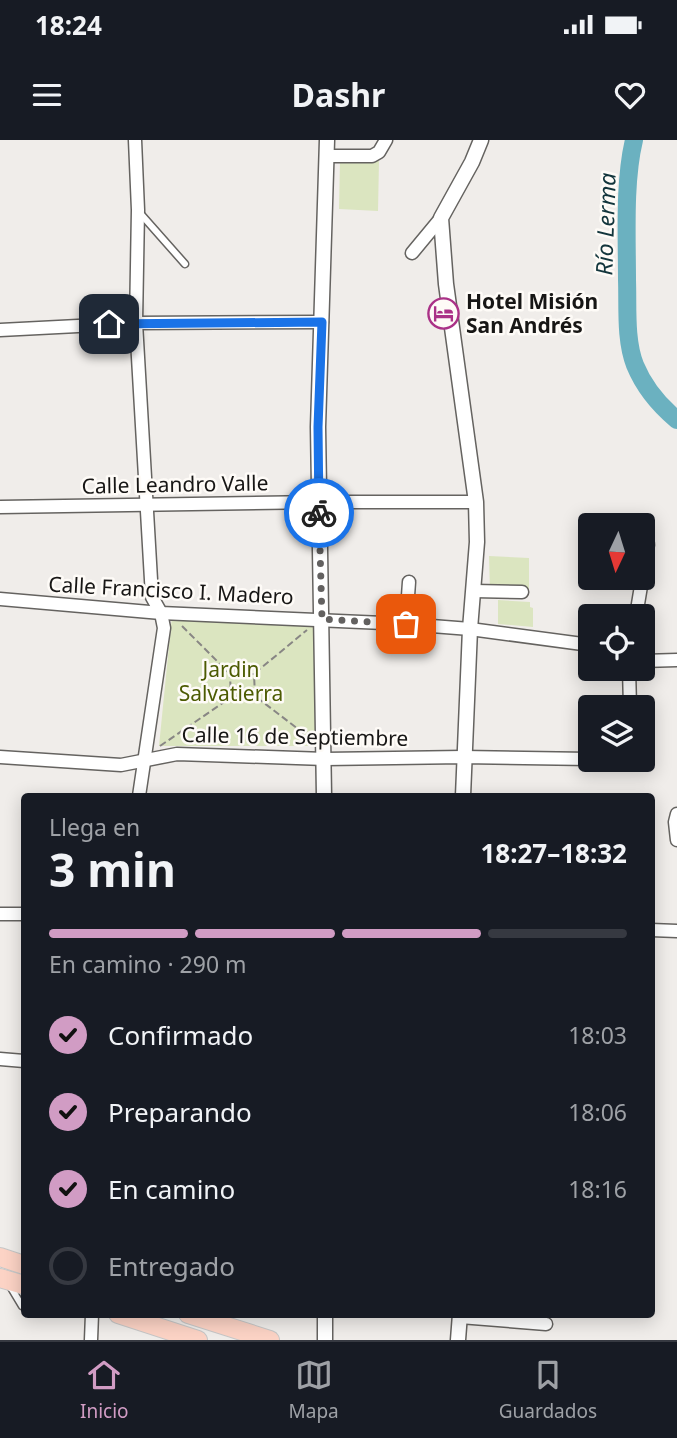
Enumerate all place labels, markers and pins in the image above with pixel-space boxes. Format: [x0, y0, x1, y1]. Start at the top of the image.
place label: Hotel Misión San Andrés [466, 287, 598, 339]
pin [79, 294, 139, 354]
hotel icon: Hotel Misión San Andrés [426, 297, 460, 331]
pin [376, 594, 436, 654]

